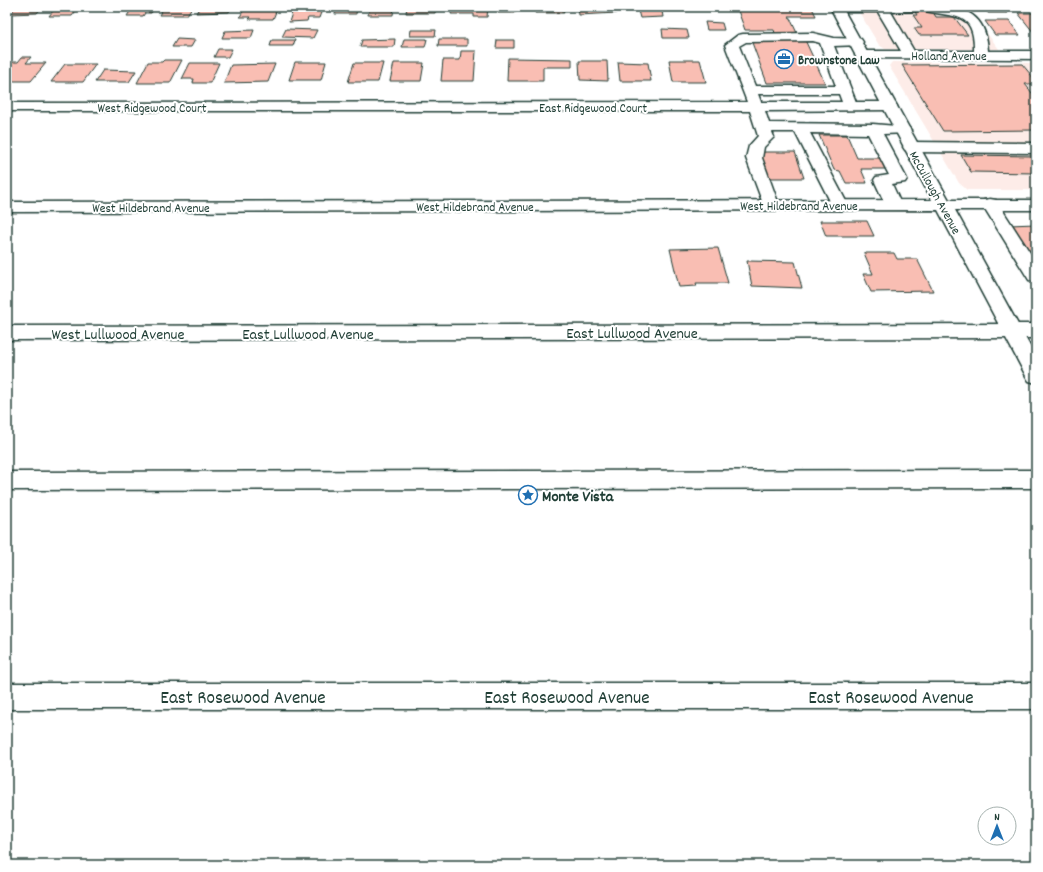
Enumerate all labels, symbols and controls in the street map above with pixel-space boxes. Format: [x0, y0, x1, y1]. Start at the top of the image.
office icon: Brownstone Law [773, 48, 795, 70]
street label: Holland Avenue [911, 48, 987, 67]
place label: Brownstone Law [798, 52, 880, 71]
street label: West Ridgewood Court [97, 100, 207, 119]
street label: East Ridgewood Court [539, 100, 647, 119]
street label: McCullough Avenue [903, 148, 965, 239]
street label: West Hildebrand Avenue [740, 198, 858, 217]
street label: West Hildebrand Avenue [416, 199, 534, 218]
street label: West Hildebrand Avenue [92, 200, 210, 219]
street label: East Lullwood Avenue [566, 323, 698, 346]
street label: West Lullwood Avenue [51, 324, 185, 347]
street label: East Lullwood Avenue [242, 324, 374, 347]
place icon: Monte Vista [517, 484, 539, 506]
place label: Monte Vista [542, 486, 615, 509]
street label: East Rosewood Avenue [160, 686, 326, 713]
street label: East Rosewood Avenue [484, 686, 650, 713]
street label: East Rosewood Avenue [808, 686, 974, 713]
north arrow [977, 806, 1017, 846]
text: N [994, 810, 1000, 826]

